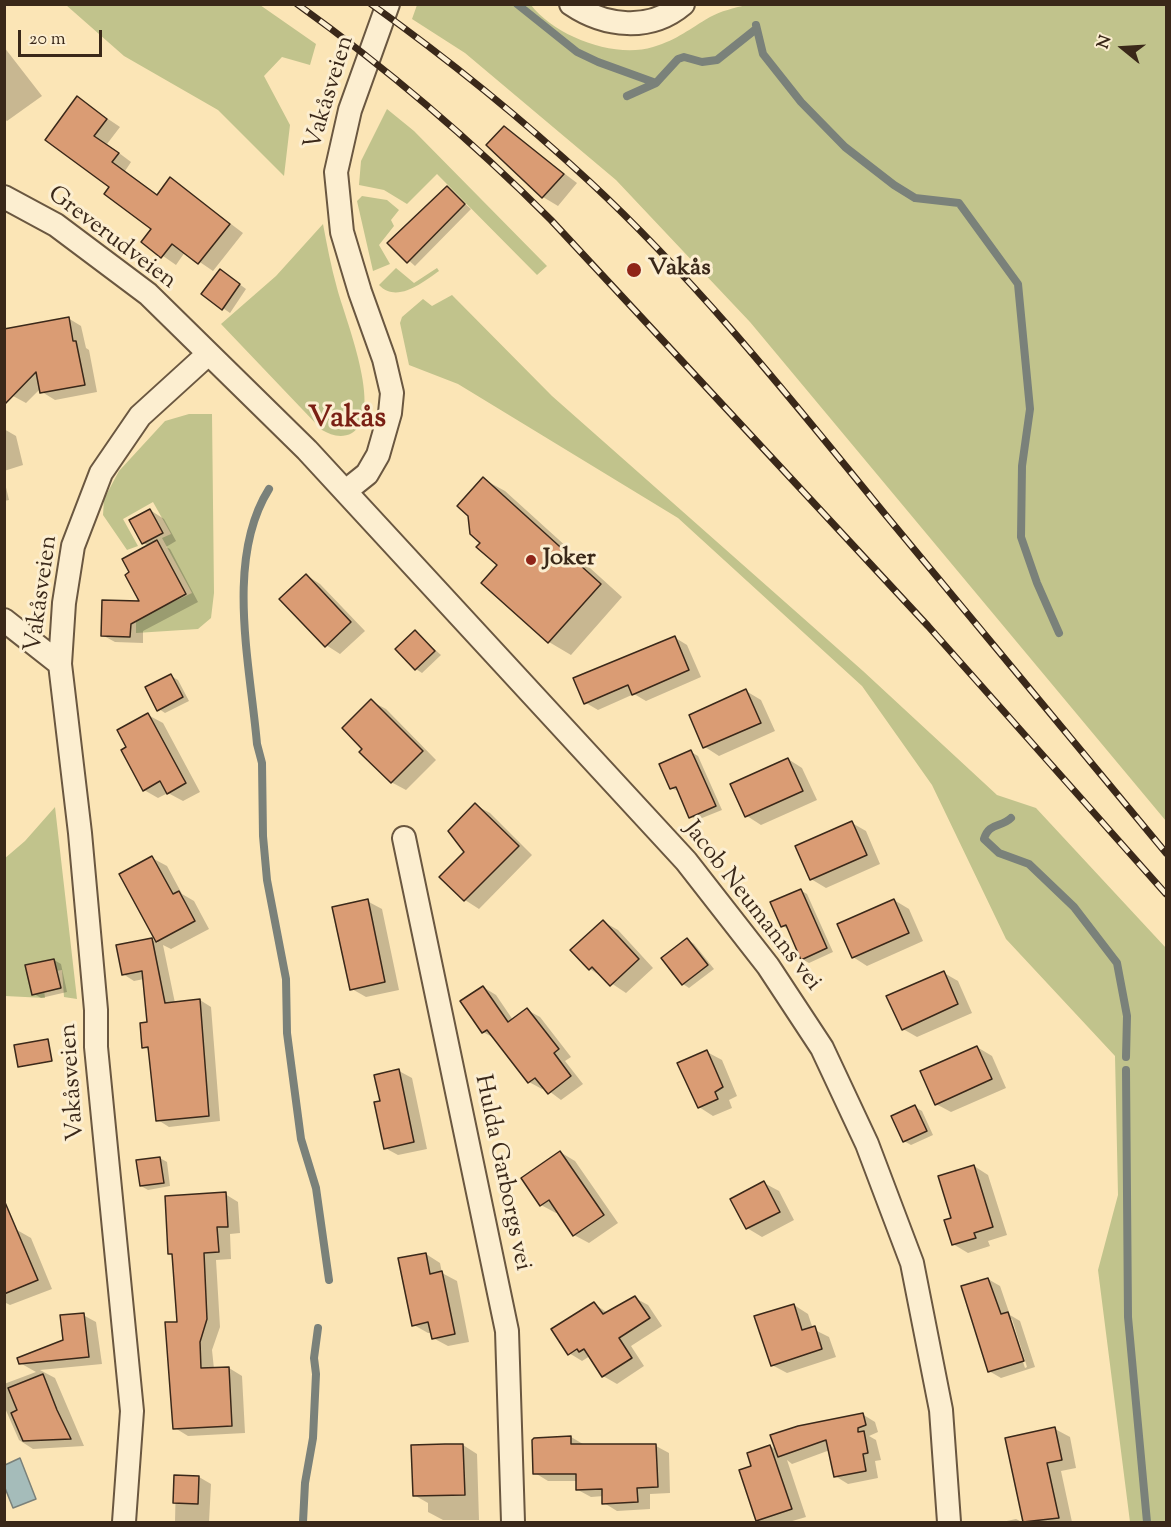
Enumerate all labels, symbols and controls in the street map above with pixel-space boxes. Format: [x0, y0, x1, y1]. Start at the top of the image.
scale bar [21, 18, 105, 56]
north arrow [1093, 18, 1153, 78]
text: 20 m [29, 27, 66, 53]
street label: Vakåsveien [300, 33, 362, 153]
text: N [1092, 33, 1118, 52]
street label: Greverudveien [41, 181, 181, 297]
place label: Vakås [648, 256, 711, 284]
marker: Vakås [625, 261, 643, 279]
district label: Vakås [308, 403, 386, 439]
street label: Vakåsveien [21, 534, 65, 654]
place label: Joker [543, 546, 596, 574]
marker: Joker [524, 553, 538, 567]
street label: Jacob Neumanns vei [676, 817, 826, 997]
street label: Vakåsveien [56, 1022, 92, 1142]
street label: Hulda Garborgs vei [466, 1072, 536, 1274]

